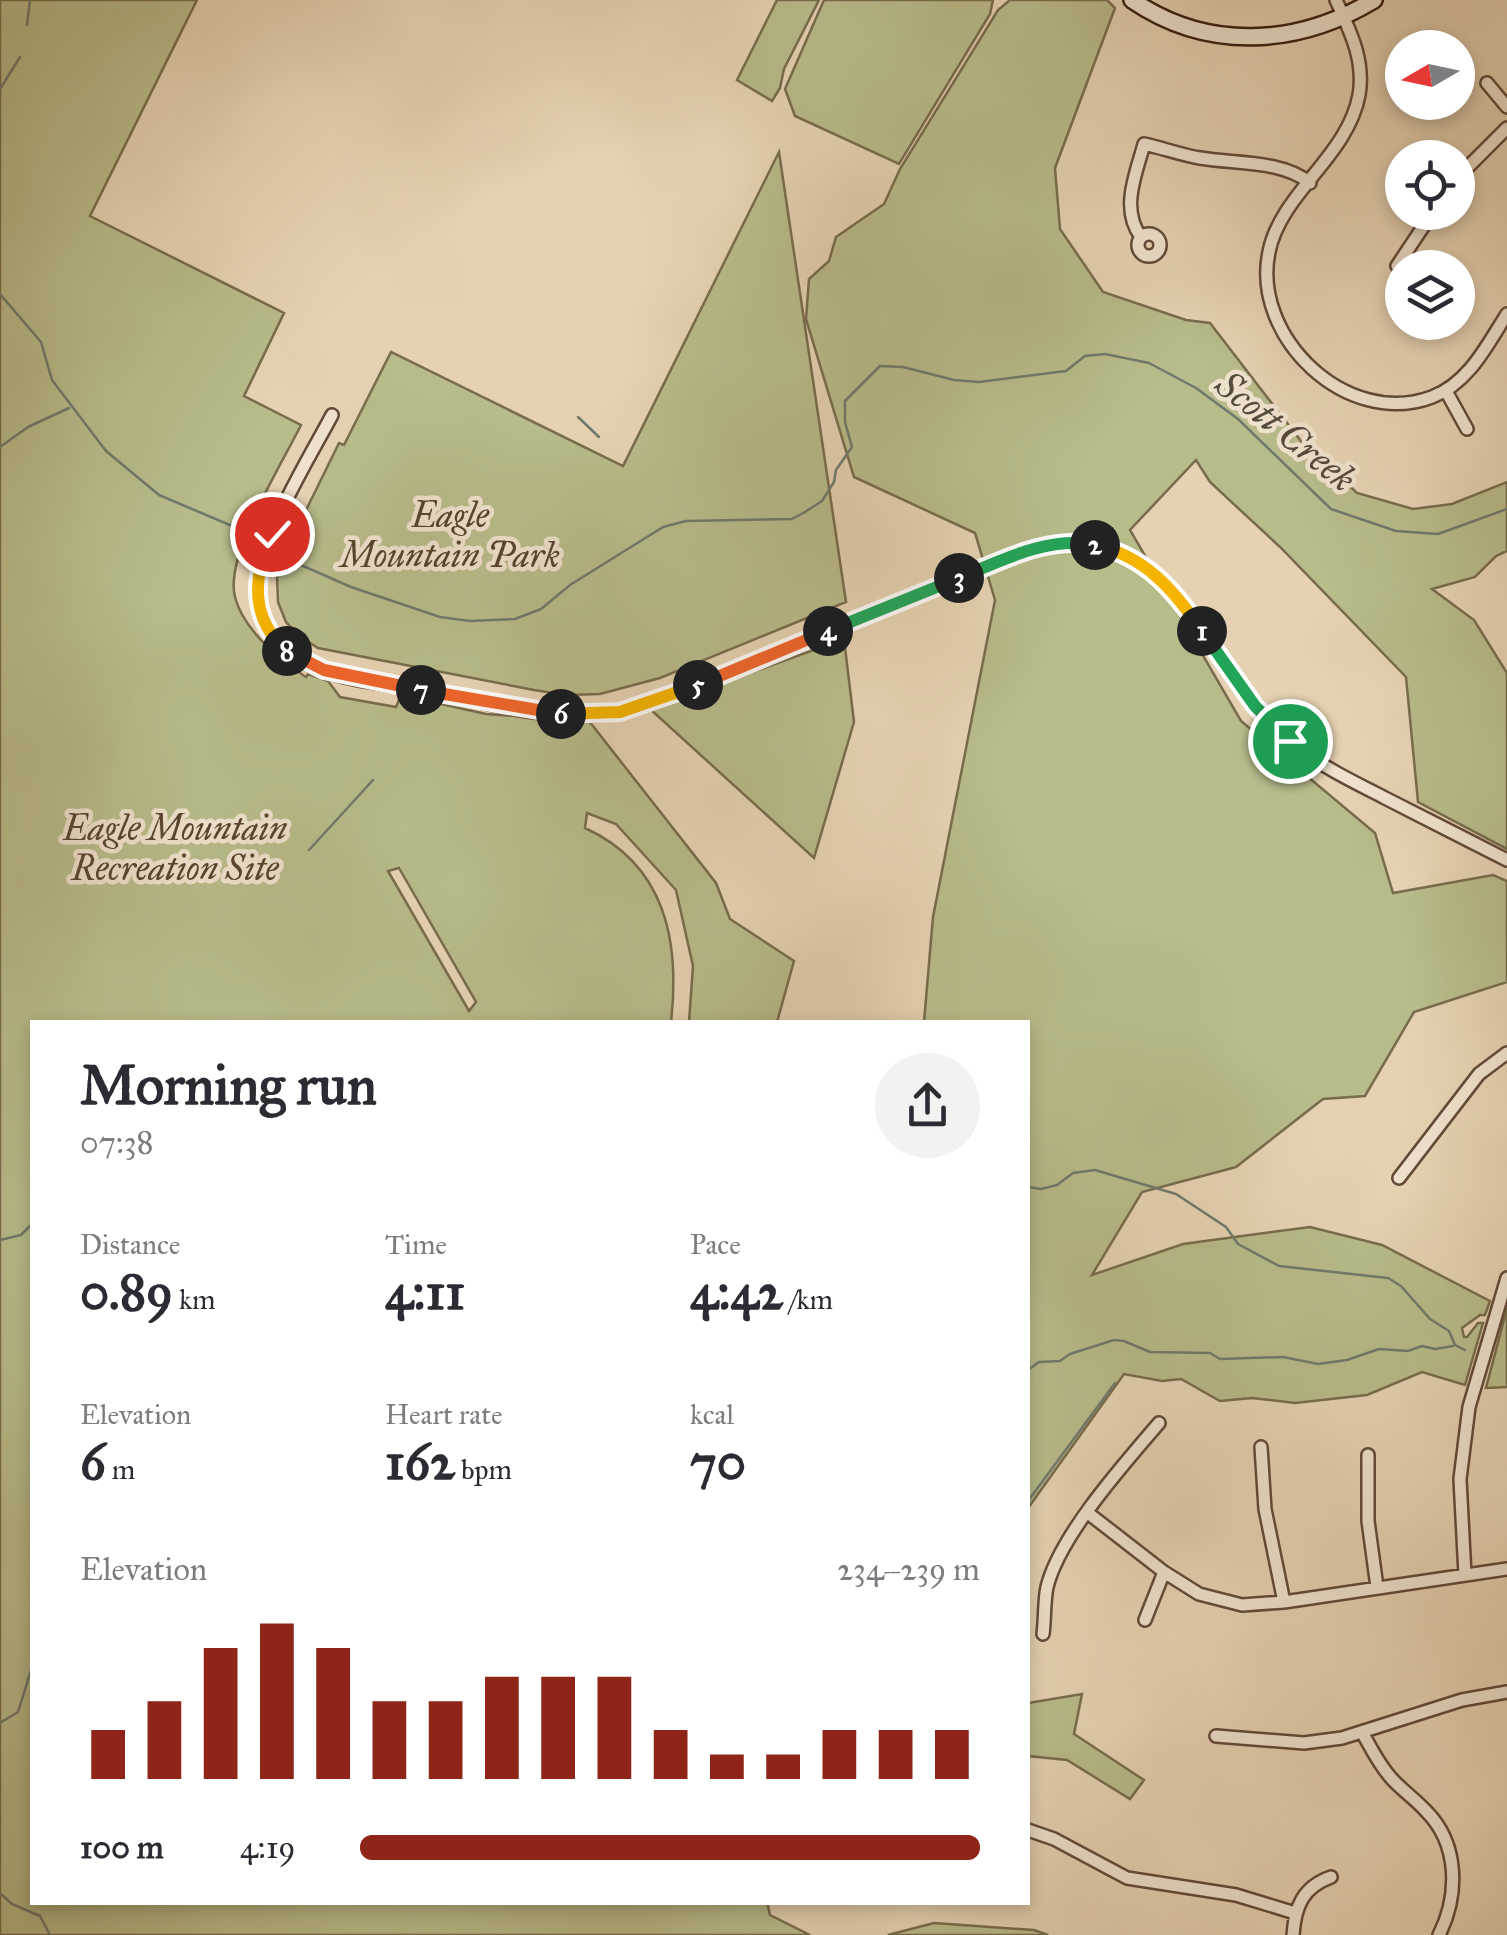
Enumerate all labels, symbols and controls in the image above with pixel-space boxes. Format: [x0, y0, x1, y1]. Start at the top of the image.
north arrow [1385, 30, 1475, 120]
map controls [1385, 30, 1475, 340]
button: locate [1385, 140, 1475, 230]
button: layers [1385, 250, 1475, 340]
water label: Scott Creek [1206, 360, 1365, 501]
pin [230, 492, 315, 577]
park label: Eagle Mountain Park [337, 494, 560, 577]
icon: check [245, 507, 300, 562]
pin: 2 [1070, 520, 1120, 570]
text: 2 [1088, 527, 1102, 562]
pin: 3 [934, 553, 984, 603]
text: 3 [953, 560, 965, 595]
pin: 4 [803, 606, 853, 656]
pin: 1 [1177, 606, 1227, 656]
text: 4 [820, 613, 836, 648]
text: 1 [1196, 613, 1208, 648]
pin: 8 [262, 626, 312, 676]
text: 8 [280, 633, 294, 668]
pin: 5 [673, 660, 723, 710]
pin: 7 [396, 665, 446, 715]
text: 5 [691, 667, 705, 702]
text: 7 [414, 672, 428, 707]
pin: 6 [536, 689, 586, 739]
text: 6 [554, 696, 568, 731]
pin [1248, 699, 1333, 784]
icon: arrive [1263, 714, 1318, 769]
park label: Eagle Mountain Recreation Site [62, 807, 287, 890]
text: Morning run [80, 1052, 377, 1119]
button: share [875, 1053, 980, 1158]
text: 07:38 [80, 1123, 154, 1162]
text: Distance [80, 1227, 180, 1262]
text: Time [385, 1227, 447, 1262]
text: Pace [690, 1227, 741, 1262]
text: 0.89 [80, 1262, 173, 1323]
text: 4:11 [385, 1262, 465, 1323]
text: 4:42 [690, 1262, 783, 1323]
text: km [173, 1282, 216, 1317]
text: /km [783, 1282, 833, 1317]
text: Elevation [80, 1397, 191, 1432]
text: Heart rate [385, 1397, 503, 1432]
text: kcal [690, 1397, 734, 1432]
text: 6 [80, 1432, 106, 1493]
text: 162 [385, 1432, 455, 1493]
text: 70 [690, 1432, 746, 1493]
text: m [106, 1452, 135, 1487]
text: bpm [455, 1452, 512, 1487]
text: Elevation [80, 1550, 207, 1589]
text: 234–239 m [837, 1550, 980, 1589]
text: 100 m [80, 1828, 164, 1867]
text: 4:19 [240, 1828, 295, 1867]

